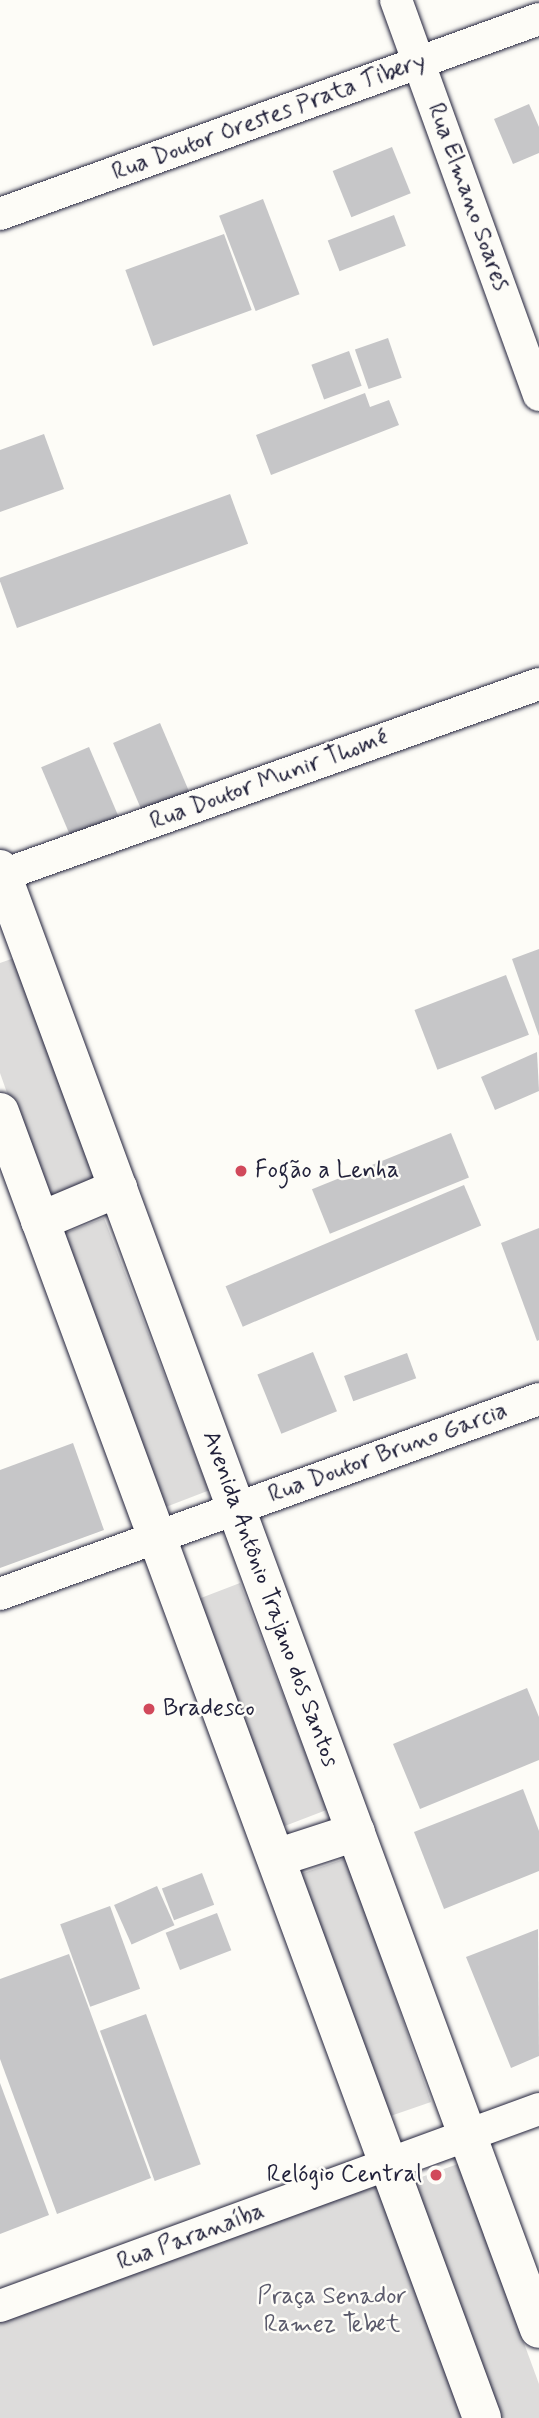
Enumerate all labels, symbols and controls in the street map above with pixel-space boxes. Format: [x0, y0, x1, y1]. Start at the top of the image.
street label: Rua Doutor Orestes Prata Tibery [113, 48, 425, 186]
street label: Rua Elmano Soares [421, 100, 515, 294]
street label: Rua Doutor Munir Thomé [148, 724, 390, 836]
place label: Fogão a Lenha [255, 1157, 400, 1185]
marker: Fogão a Lenha [233, 1163, 249, 1179]
street label: Rua Doutor Bruno Garcia [266, 1397, 510, 1509]
street label: Avenida Antônio Trajano dos Santos [196, 1427, 344, 1771]
place label: Bradesco [163, 1695, 255, 1723]
marker: Bradesco [141, 1701, 157, 1717]
place label: Relógio Central [268, 2161, 422, 2189]
marker: Relógio Central [428, 2167, 444, 2183]
street label: Rua Paranaíba [114, 2197, 268, 2277]
park label: Praça Senador Ramez Tebet [259, 2283, 405, 2339]

